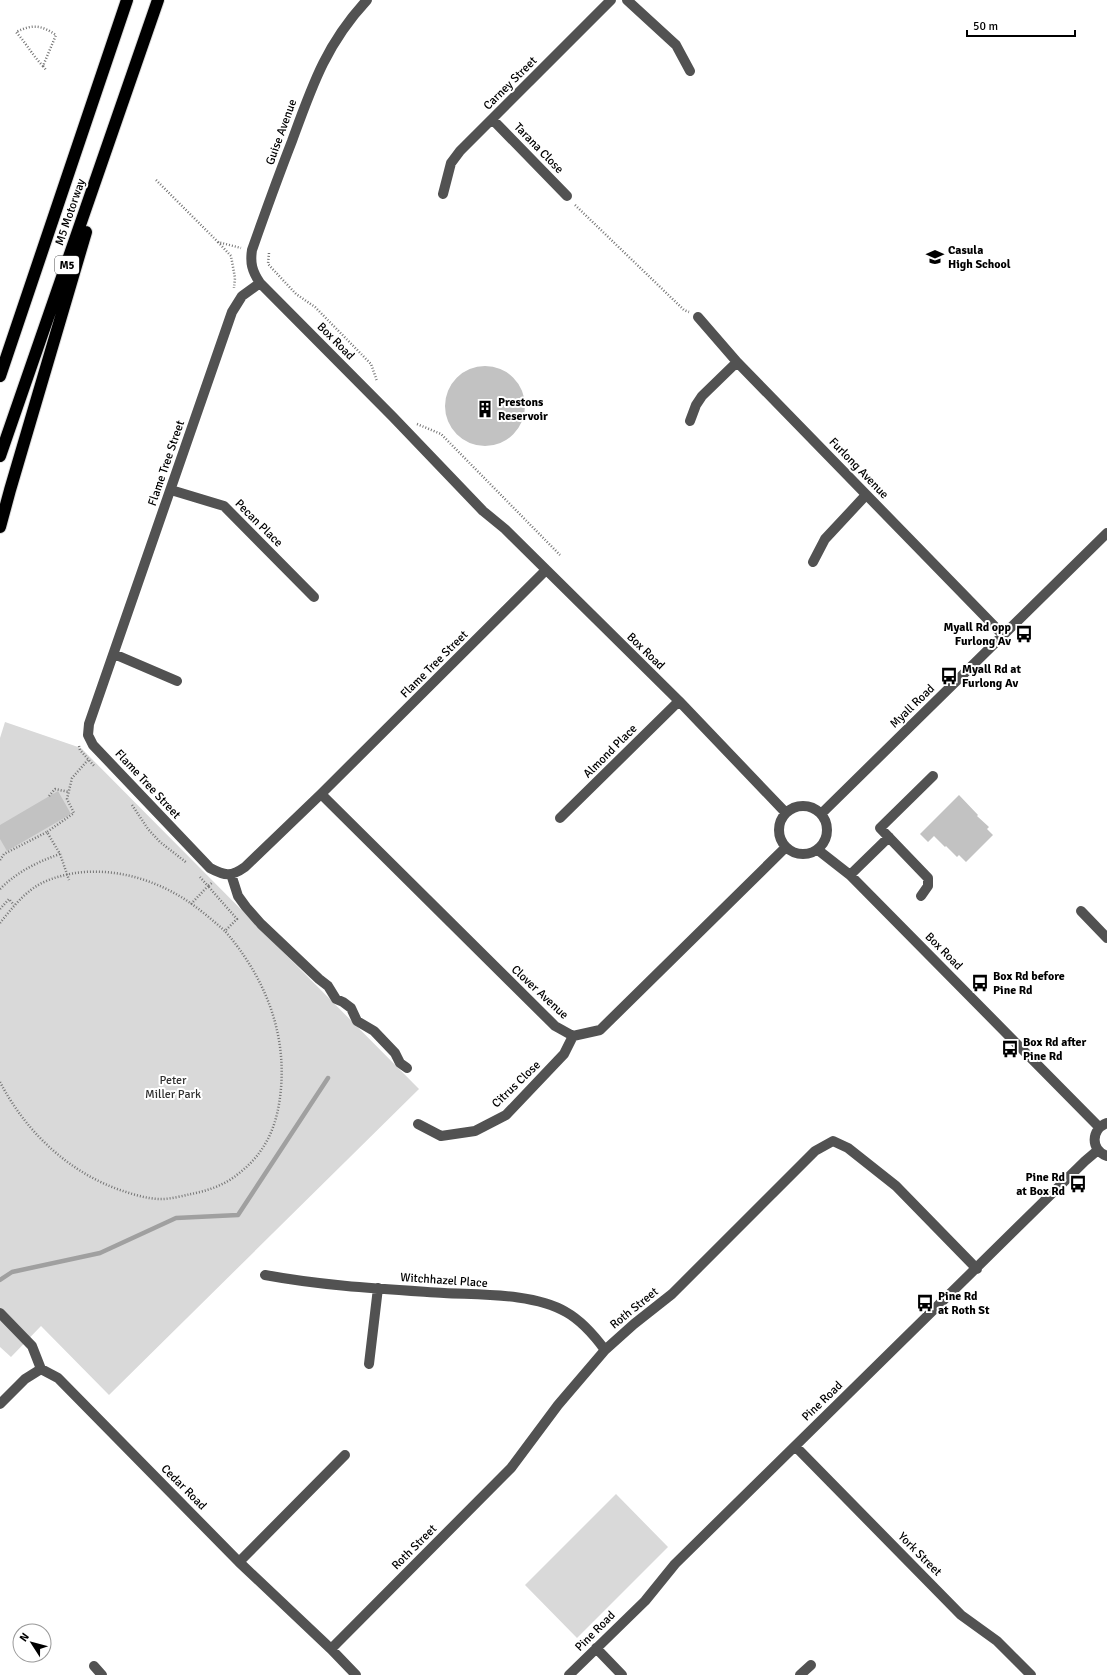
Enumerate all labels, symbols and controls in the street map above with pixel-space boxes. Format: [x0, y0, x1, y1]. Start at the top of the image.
scale bar [967, 12, 1075, 38]
text: 50 m [973, 19, 998, 34]
street label: Carney Street [480, 53, 540, 113]
street label: Guise Avenue [263, 97, 300, 167]
street label: Tarana Close [511, 120, 567, 177]
street label: M5 Motorway [52, 176, 89, 248]
place label: Casula High School [948, 243, 1011, 272]
school or university icon: Casula High School [925, 247, 945, 267]
road number: M5 [55, 256, 79, 274]
street label: Box Road [314, 319, 358, 363]
place label: Prestons Reservoir [498, 395, 548, 424]
building icon: Prestons Reservoir [475, 399, 495, 419]
street label: Flame Tree Street [145, 418, 188, 508]
street label: Furlong Avenue [826, 434, 892, 502]
street label: Pecan Place [232, 496, 286, 550]
place label: Myall Rd opp Furlong Av [944, 620, 1012, 649]
bus stop icon: Myall Rd opp Furlong Av [1014, 624, 1034, 644]
street label: Flame Tree Street [397, 627, 471, 701]
street label: Box Road [623, 630, 668, 673]
place label: Myall Rd at Furlong Av [962, 662, 1021, 691]
bus stop icon: Myall Rd at Furlong Av [939, 666, 959, 686]
street label: Myall Road [887, 681, 938, 731]
street label: Almond Place [580, 721, 640, 781]
street label: Flame Tree Street [112, 746, 184, 822]
street label: Box Road [922, 929, 966, 973]
street label: Clover Avenue [508, 962, 571, 1023]
place label: Box Rd before Pine Rd [993, 969, 1065, 998]
bus stop icon: Box Rd before Pine Rd [970, 973, 990, 993]
place label: Box Rd after Pine Rd [1023, 1035, 1086, 1064]
bus stop icon: Box Rd after Pine Rd [1000, 1039, 1020, 1059]
street label: Citrus Close [489, 1058, 544, 1111]
park label: Peter Miller Park [145, 1073, 201, 1102]
place label: Pine Rd at Box Rd [1016, 1170, 1066, 1199]
bus stop icon: Pine Rd at Box Rd [1068, 1174, 1088, 1194]
street label: Witchhazel Place [400, 1270, 488, 1291]
street label: Roth Street [607, 1284, 662, 1332]
place label: Pine Rd at Roth St [938, 1289, 990, 1318]
bus stop icon: Pine Rd at Roth St [915, 1293, 935, 1313]
street label: Pine Road [799, 1378, 846, 1424]
street label: Cedar Road [158, 1461, 210, 1513]
street label: Roth Street [389, 1522, 440, 1573]
street label: York Street [895, 1529, 945, 1579]
street label: Pine Road [572, 1608, 619, 1655]
north arrow [12, 1623, 52, 1663]
text: N [17, 1630, 32, 1644]

